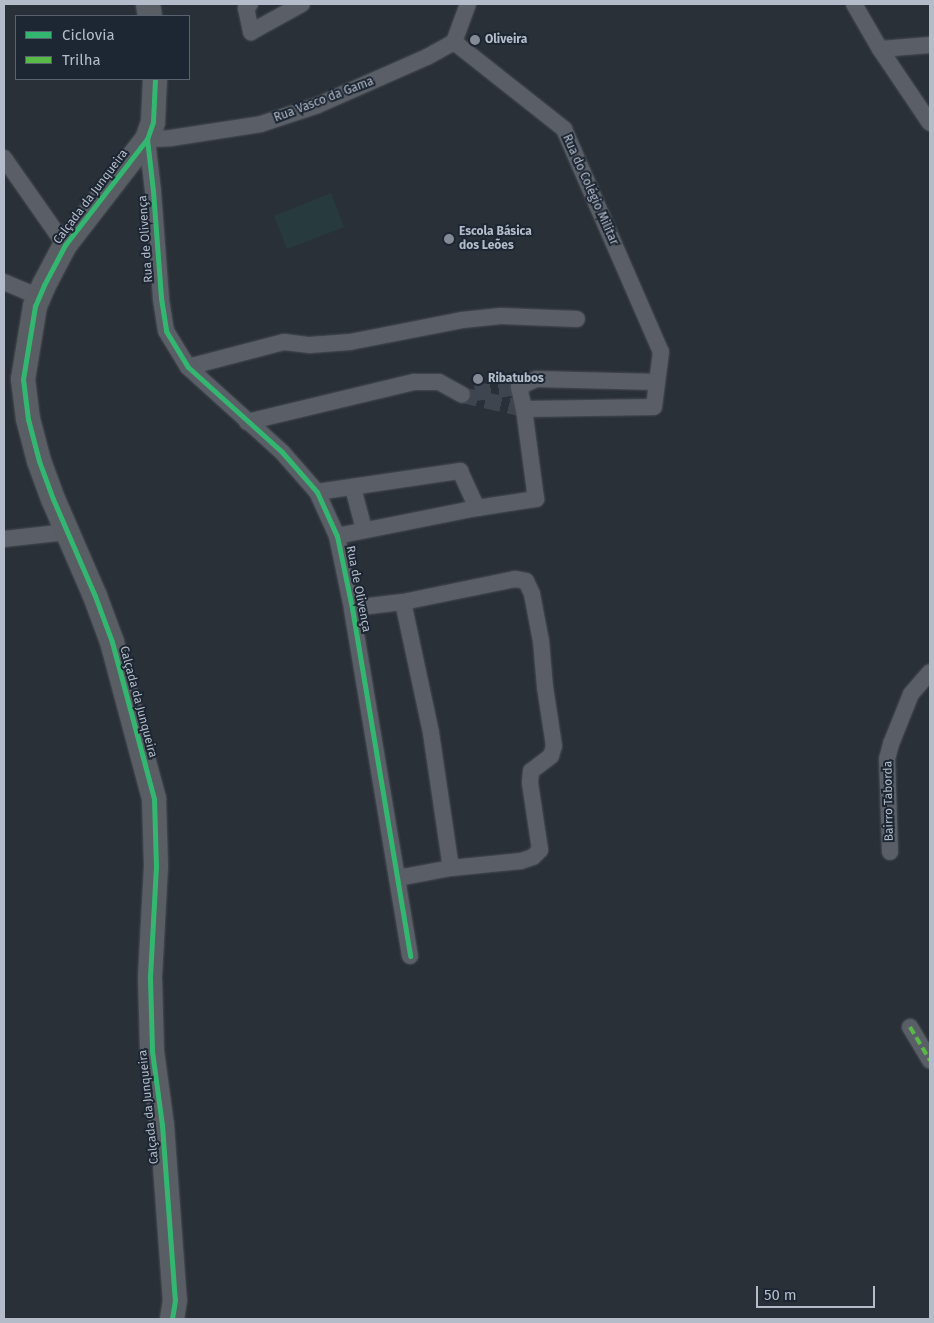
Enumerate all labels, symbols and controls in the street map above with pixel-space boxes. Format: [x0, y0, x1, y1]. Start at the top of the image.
legend [15, 15, 190, 80]
text: Ciclovia [62, 26, 115, 44]
place label: Oliveira [485, 33, 527, 47]
marker: Oliveira [469, 34, 481, 46]
text: Trilha [62, 51, 101, 69]
street label: Rua Vasco da Gama [272, 74, 376, 126]
street label: Rua do Colégio Militar [559, 132, 621, 248]
street label: Calçada da Junqueira [51, 147, 131, 247]
street label: Rua de Olivença [136, 195, 156, 283]
place label: Escola Básica dos Leões [459, 225, 532, 253]
marker: Escola Básica dos Leões [443, 233, 455, 245]
place label: Ribatubos [488, 372, 544, 386]
marker: Ribatubos [472, 373, 484, 385]
street label: Rua de Olivença [343, 545, 373, 633]
street label: Calçada da Junqueira [116, 645, 160, 759]
street label: Bairro Taborda [881, 761, 897, 841]
street label: Calçada da Junqueira [136, 1049, 162, 1165]
scale bar [759, 1276, 878, 1308]
text: 50 m [764, 1286, 797, 1304]

